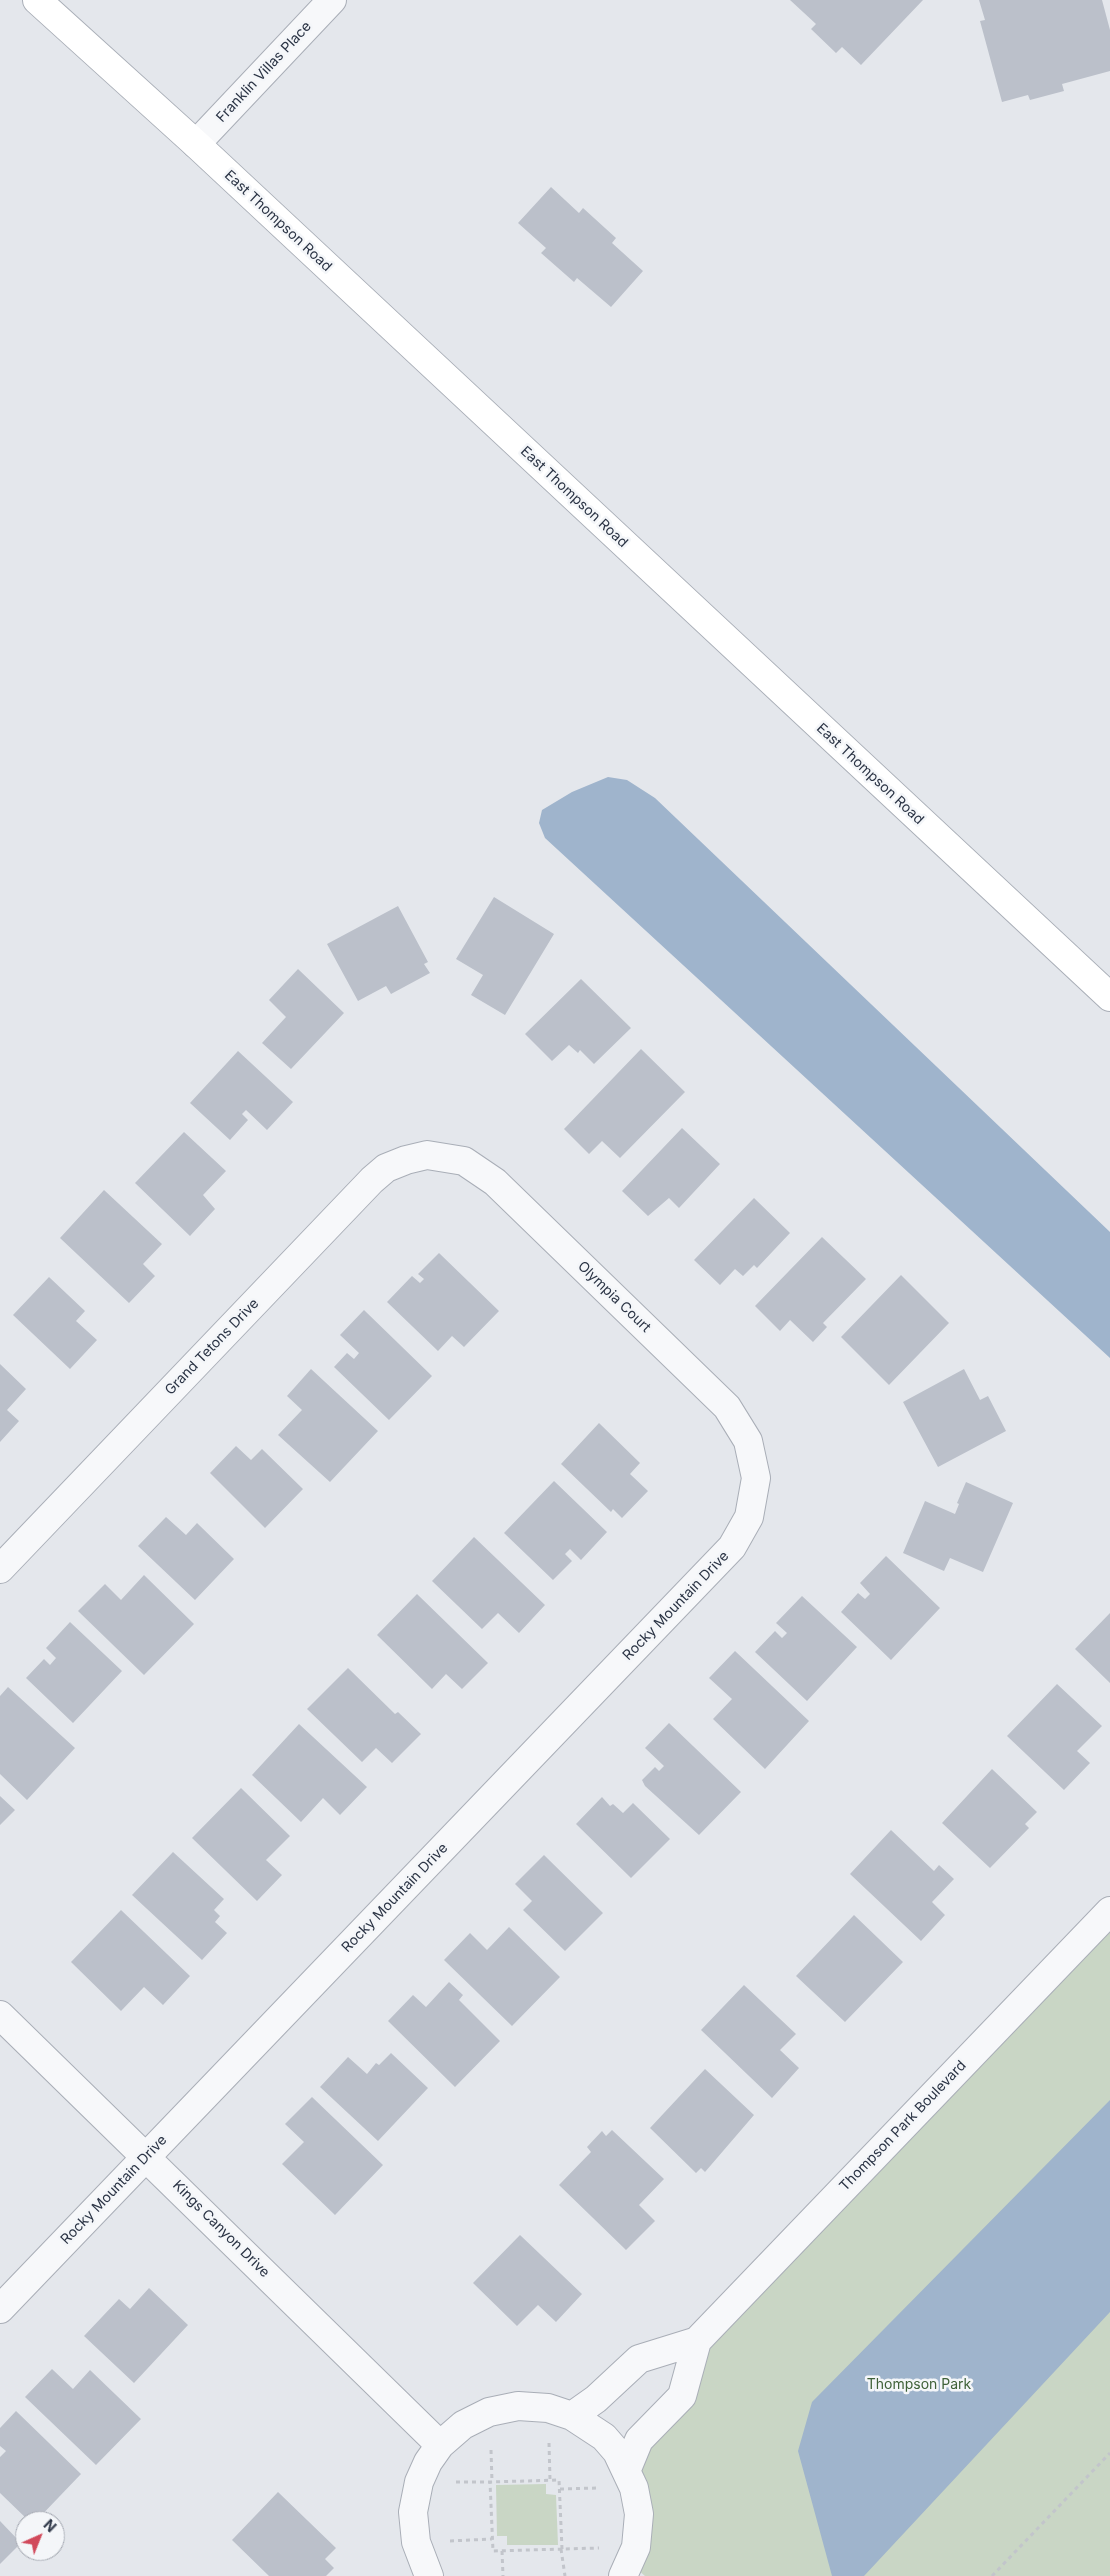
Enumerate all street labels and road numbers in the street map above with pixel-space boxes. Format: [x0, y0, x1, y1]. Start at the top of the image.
street label: Franklin Villas Place [213, 18, 315, 126]
street label: East Thompson Road [221, 167, 335, 275]
street label: East Thompson Road [517, 443, 631, 551]
street label: East Thompson Road [813, 720, 927, 828]
street label: Olympia Court [574, 1258, 654, 1336]
street label: Grand Tetons Drive [162, 1295, 262, 1399]
street label: Rocky Mountain Drive [620, 1548, 732, 1664]
street label: Rocky Mountain Drive [339, 1840, 451, 1956]
street label: Thompson Park Boulevard [836, 2057, 970, 2195]
street label: Rocky Mountain Drive [58, 2132, 170, 2248]
street label: Kings Canyon Drive [169, 2177, 273, 2281]

